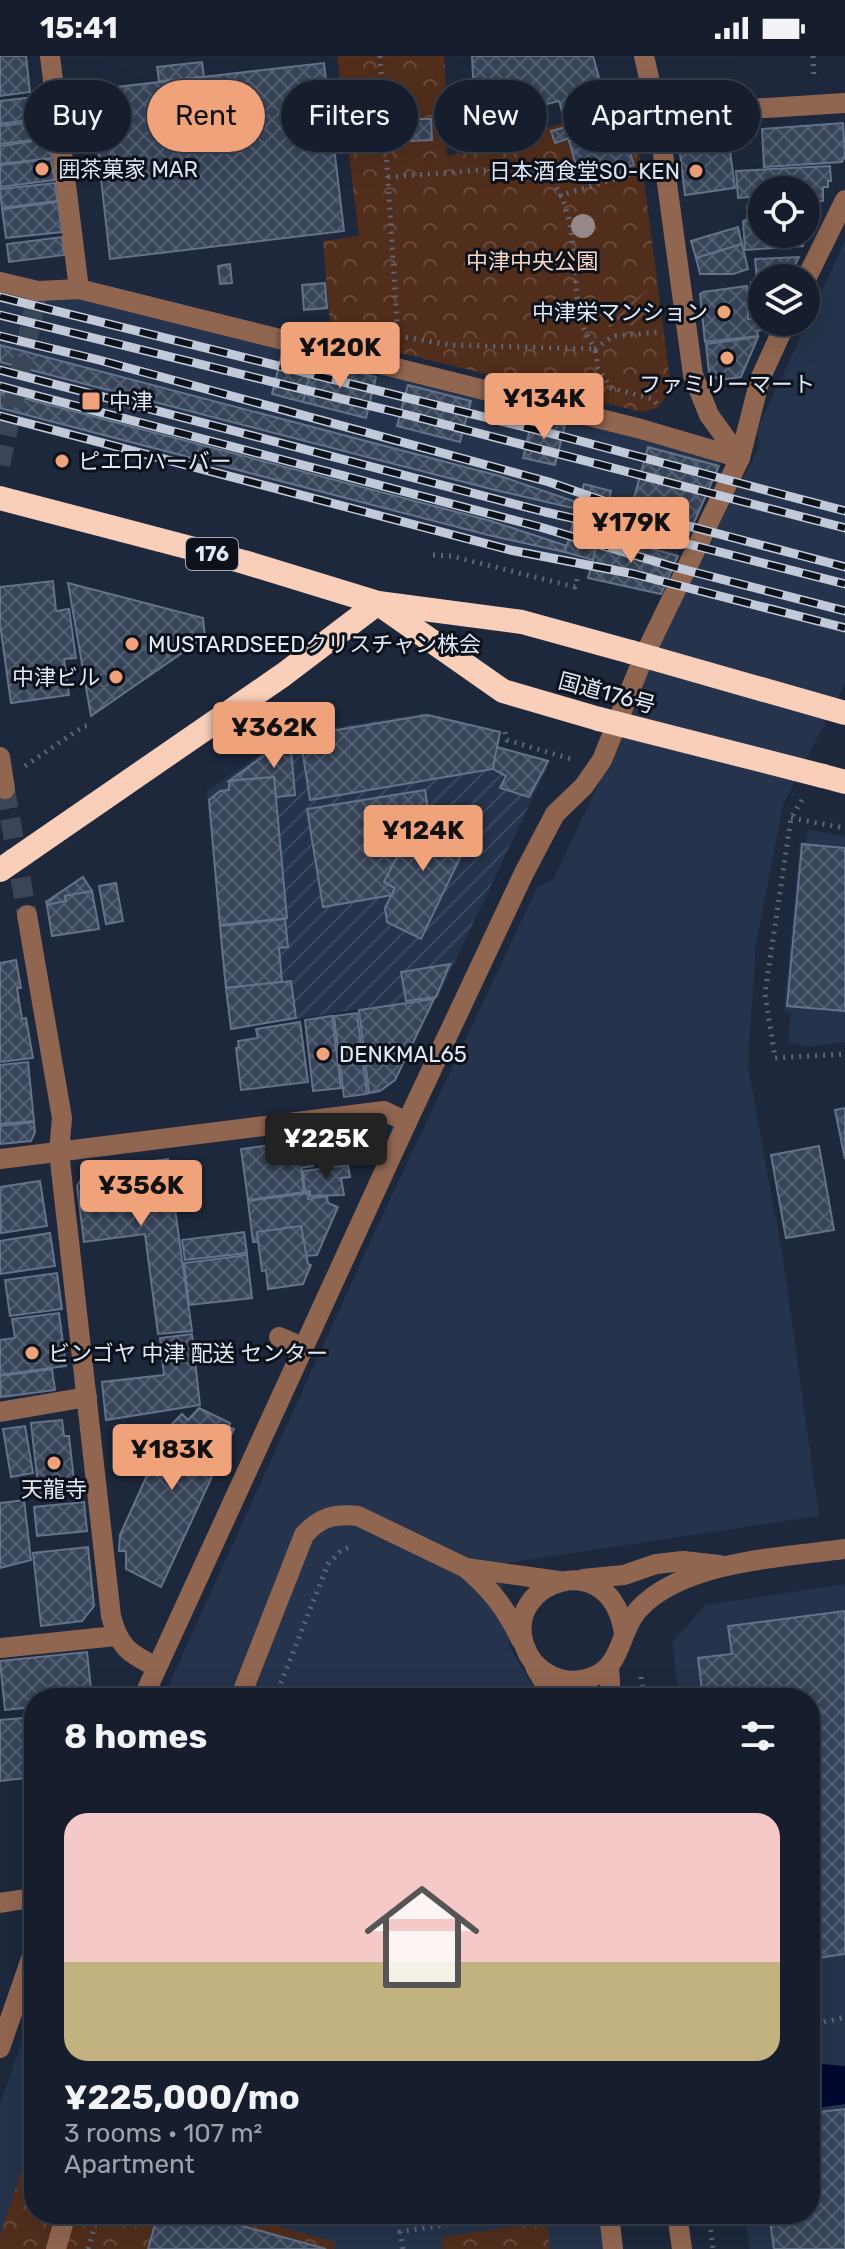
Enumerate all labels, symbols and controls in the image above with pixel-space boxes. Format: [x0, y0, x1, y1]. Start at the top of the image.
text: 15:41 [40, 10, 118, 46]
chip: Buy [24, 80, 131, 152]
chip: Rent [147, 80, 265, 152]
chip: Filters [281, 80, 418, 152]
chip: New [434, 80, 547, 152]
chip: Apartment [563, 80, 760, 152]
place label: 囲茶菓家 MAR [58, 156, 198, 183]
place label: 日本酒食堂SO-KEN [489, 158, 680, 185]
marker: 囲茶菓家 MAR [33, 160, 51, 178]
marker: 日本酒食堂SO-KEN [687, 162, 705, 180]
map controls [748, 176, 820, 336]
button: locate [748, 176, 820, 248]
park label: 中津中央公園 [466, 248, 598, 275]
button: layers [748, 264, 820, 336]
place label: 中津栄マンション [532, 299, 708, 326]
marker: 中津栄マンション [715, 303, 733, 321]
pin: ¥120K [284, 322, 396, 390]
text: ¥120K [299, 332, 381, 363]
marker: ファミリーマート [718, 349, 736, 367]
place label: ファミリーマート [639, 371, 815, 398]
pin: ¥134K [488, 373, 600, 441]
text: ¥134K [503, 383, 585, 414]
place label: 中津 [109, 388, 153, 415]
marker: 中津 [80, 390, 102, 412]
place label: ピエロハーバー [78, 448, 232, 475]
marker: ピエロハーバー [53, 452, 71, 470]
pin: ¥179K [575, 497, 687, 565]
text: ¥179K [591, 507, 671, 538]
road number: 176 [186, 538, 238, 570]
place label: MUSTARDSEEDクリスチャン株会 [148, 631, 481, 658]
marker: MUSTARDSEEDクリスチャン株会 [123, 635, 141, 653]
place label: 中津ビル [12, 664, 100, 691]
street label: 国道176号 [556, 667, 658, 719]
marker: 中津ビル [107, 668, 125, 686]
pin: ¥362K [218, 702, 330, 770]
text: ¥362K [231, 712, 317, 743]
pin: ¥124K [367, 805, 479, 873]
text: ¥124K [382, 815, 464, 846]
place label: DENKMAL65 [339, 1041, 467, 1068]
marker: DENKMAL65 [314, 1045, 332, 1063]
pin: ¥225K [270, 1113, 382, 1181]
text: ¥225K [283, 1123, 369, 1154]
pin: ¥356K [85, 1160, 197, 1228]
text: ¥356K [98, 1170, 184, 1201]
place label: ビンゴヤ 中津 配送 センター [48, 1340, 328, 1367]
marker: ビンゴヤ 中津 配送 センター [23, 1344, 41, 1362]
pin: ¥183K [116, 1424, 228, 1492]
text: ¥183K [131, 1434, 213, 1465]
marker: 天龍寺 [45, 1454, 63, 1472]
place label: 天龍寺 [21, 1476, 87, 1503]
icon: filters [736, 1714, 780, 1758]
text: 8 homes [64, 1716, 207, 1757]
icon: home [350, 1865, 494, 2009]
text: ¥225,000/mo [64, 2077, 300, 2118]
text: 3 rooms · 107 m² [64, 2118, 263, 2149]
text: Apartment [64, 2149, 195, 2180]

